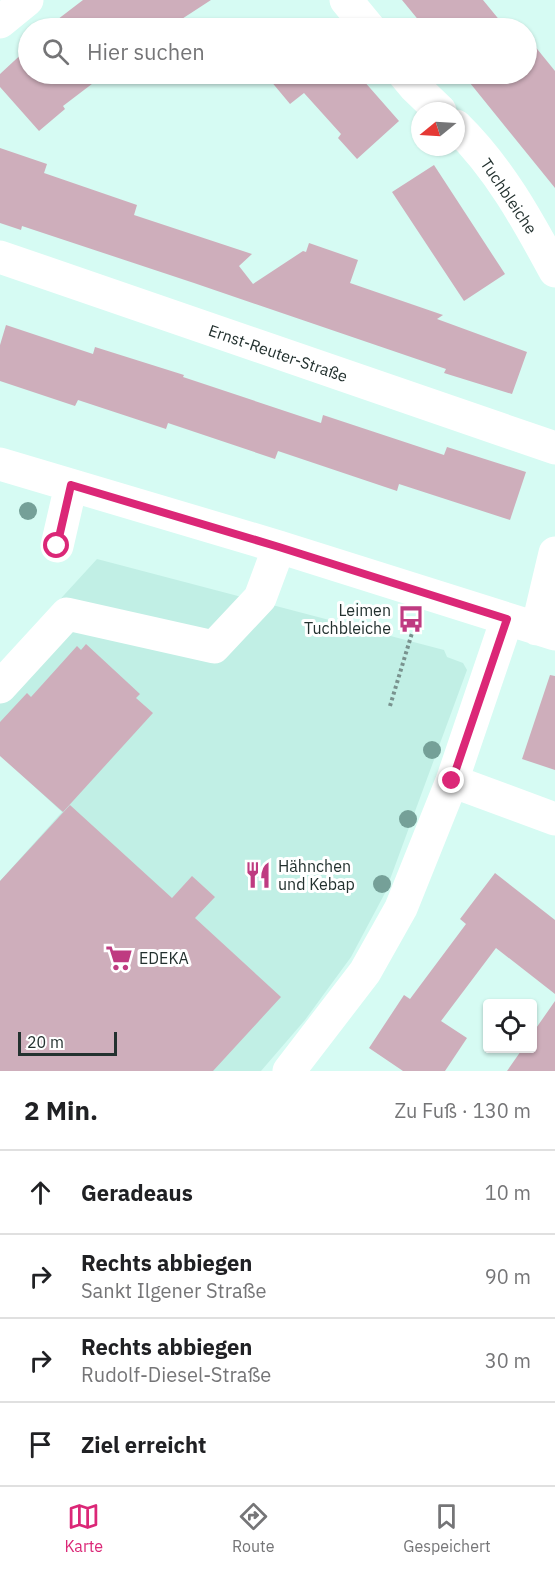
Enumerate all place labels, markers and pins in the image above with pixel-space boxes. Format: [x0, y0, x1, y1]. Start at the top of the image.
place label: Leimen Tuchbleiche [304, 600, 391, 638]
bus stop icon: Leimen Tuchbleiche [396, 604, 426, 634]
place label: Hähnchen und Kebap [278, 856, 355, 894]
restaurant icon: Hähnchen und Kebap [243, 860, 273, 890]
supermarket icon: EDEKA [104, 943, 134, 973]
place label: EDEKA [139, 948, 189, 968]

